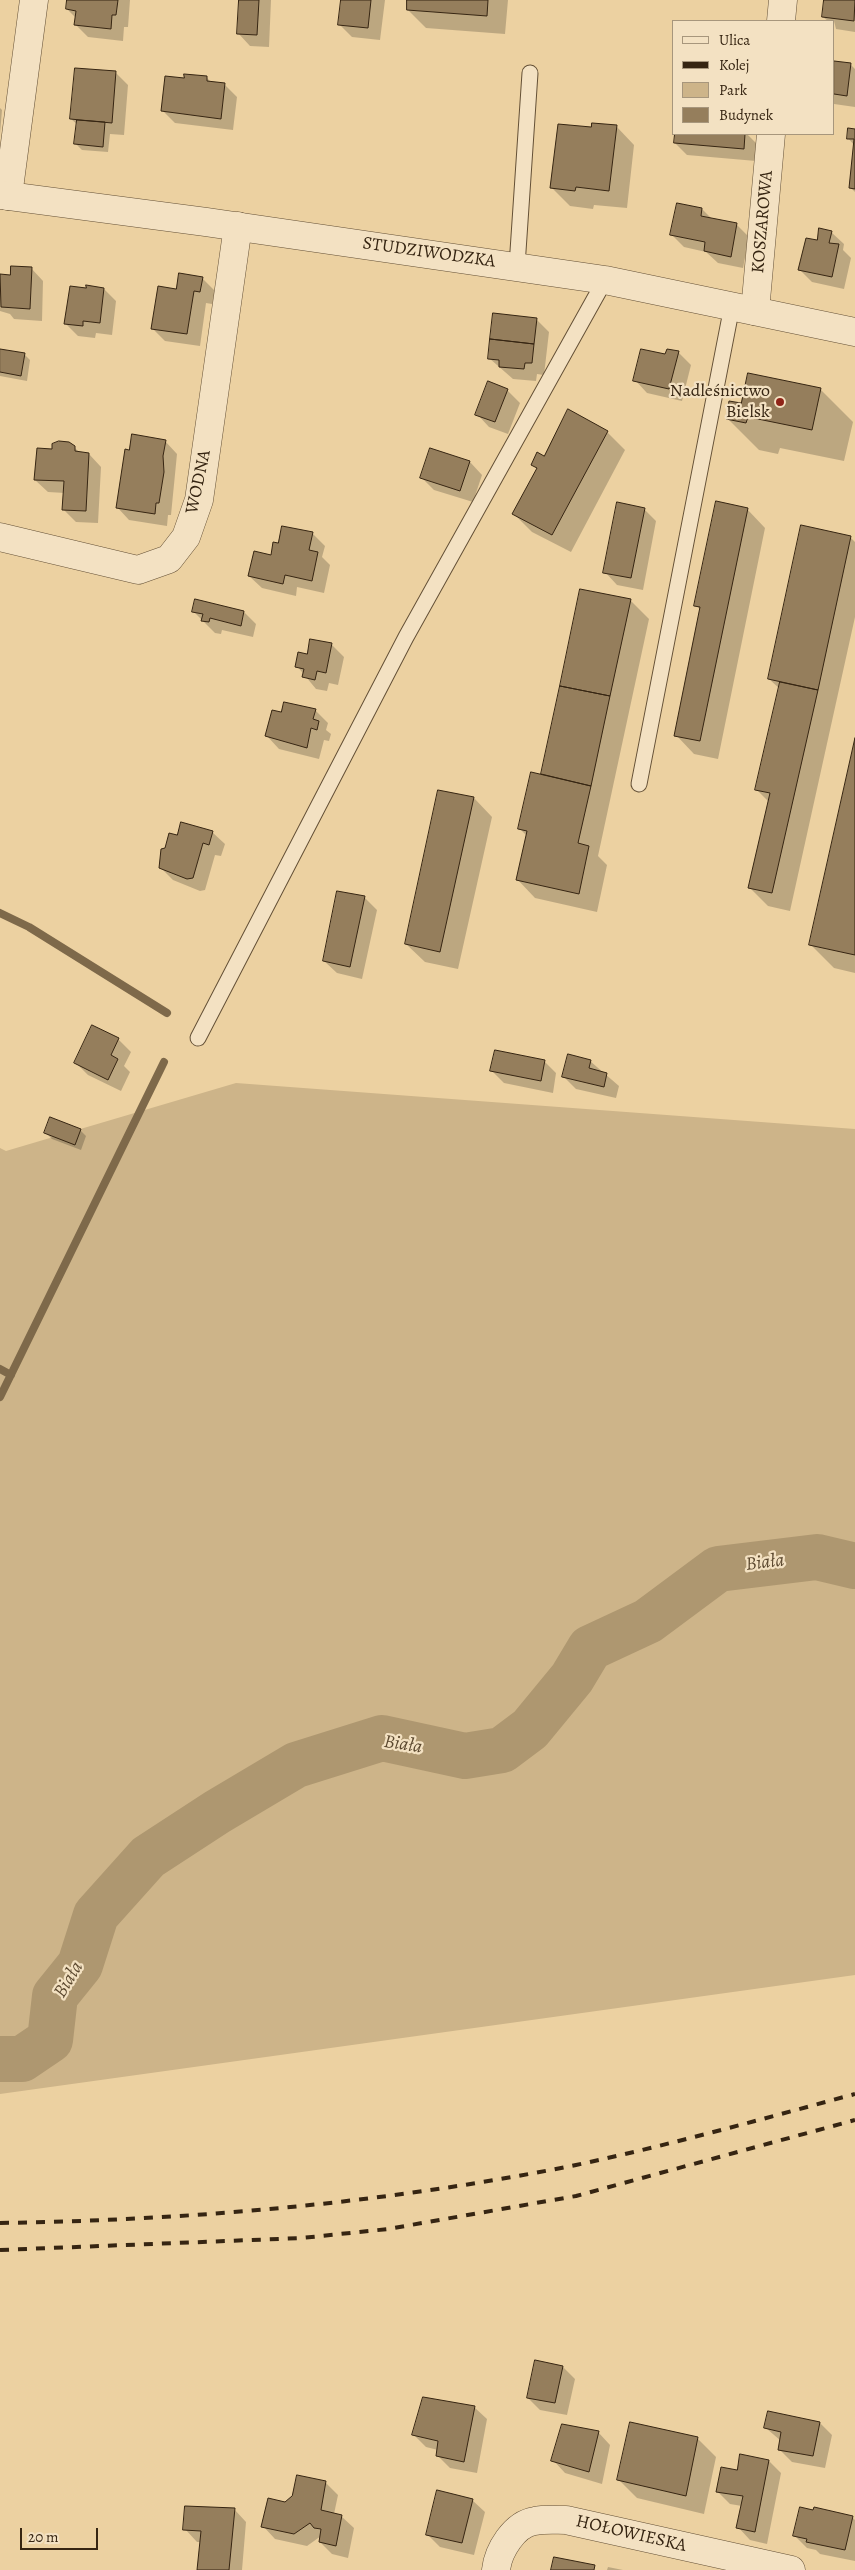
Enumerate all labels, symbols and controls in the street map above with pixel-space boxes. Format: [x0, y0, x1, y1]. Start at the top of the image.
legend [672, 20, 835, 135]
text: Ulica [719, 30, 750, 50]
text: Kolej [719, 55, 750, 75]
text: Park [719, 80, 747, 100]
text: Budynek [719, 105, 773, 125]
street label: KOSZAROWA [748, 170, 778, 274]
street label: STUDZIWODZKA [361, 233, 497, 273]
place label: Nadleśnictwo Bielsk [670, 381, 770, 424]
marker: Nadleśnictwo Bielsk [774, 396, 786, 408]
street label: WODNA [182, 448, 216, 516]
water label: Biała [745, 1549, 785, 1577]
water label: Biała [382, 1731, 424, 1759]
water label: Biała [49, 1958, 89, 2002]
street label: HOŁOWIESKA [574, 2511, 688, 2557]
scale bar [22, 2518, 100, 2550]
text: 20 m [28, 2527, 59, 2547]

